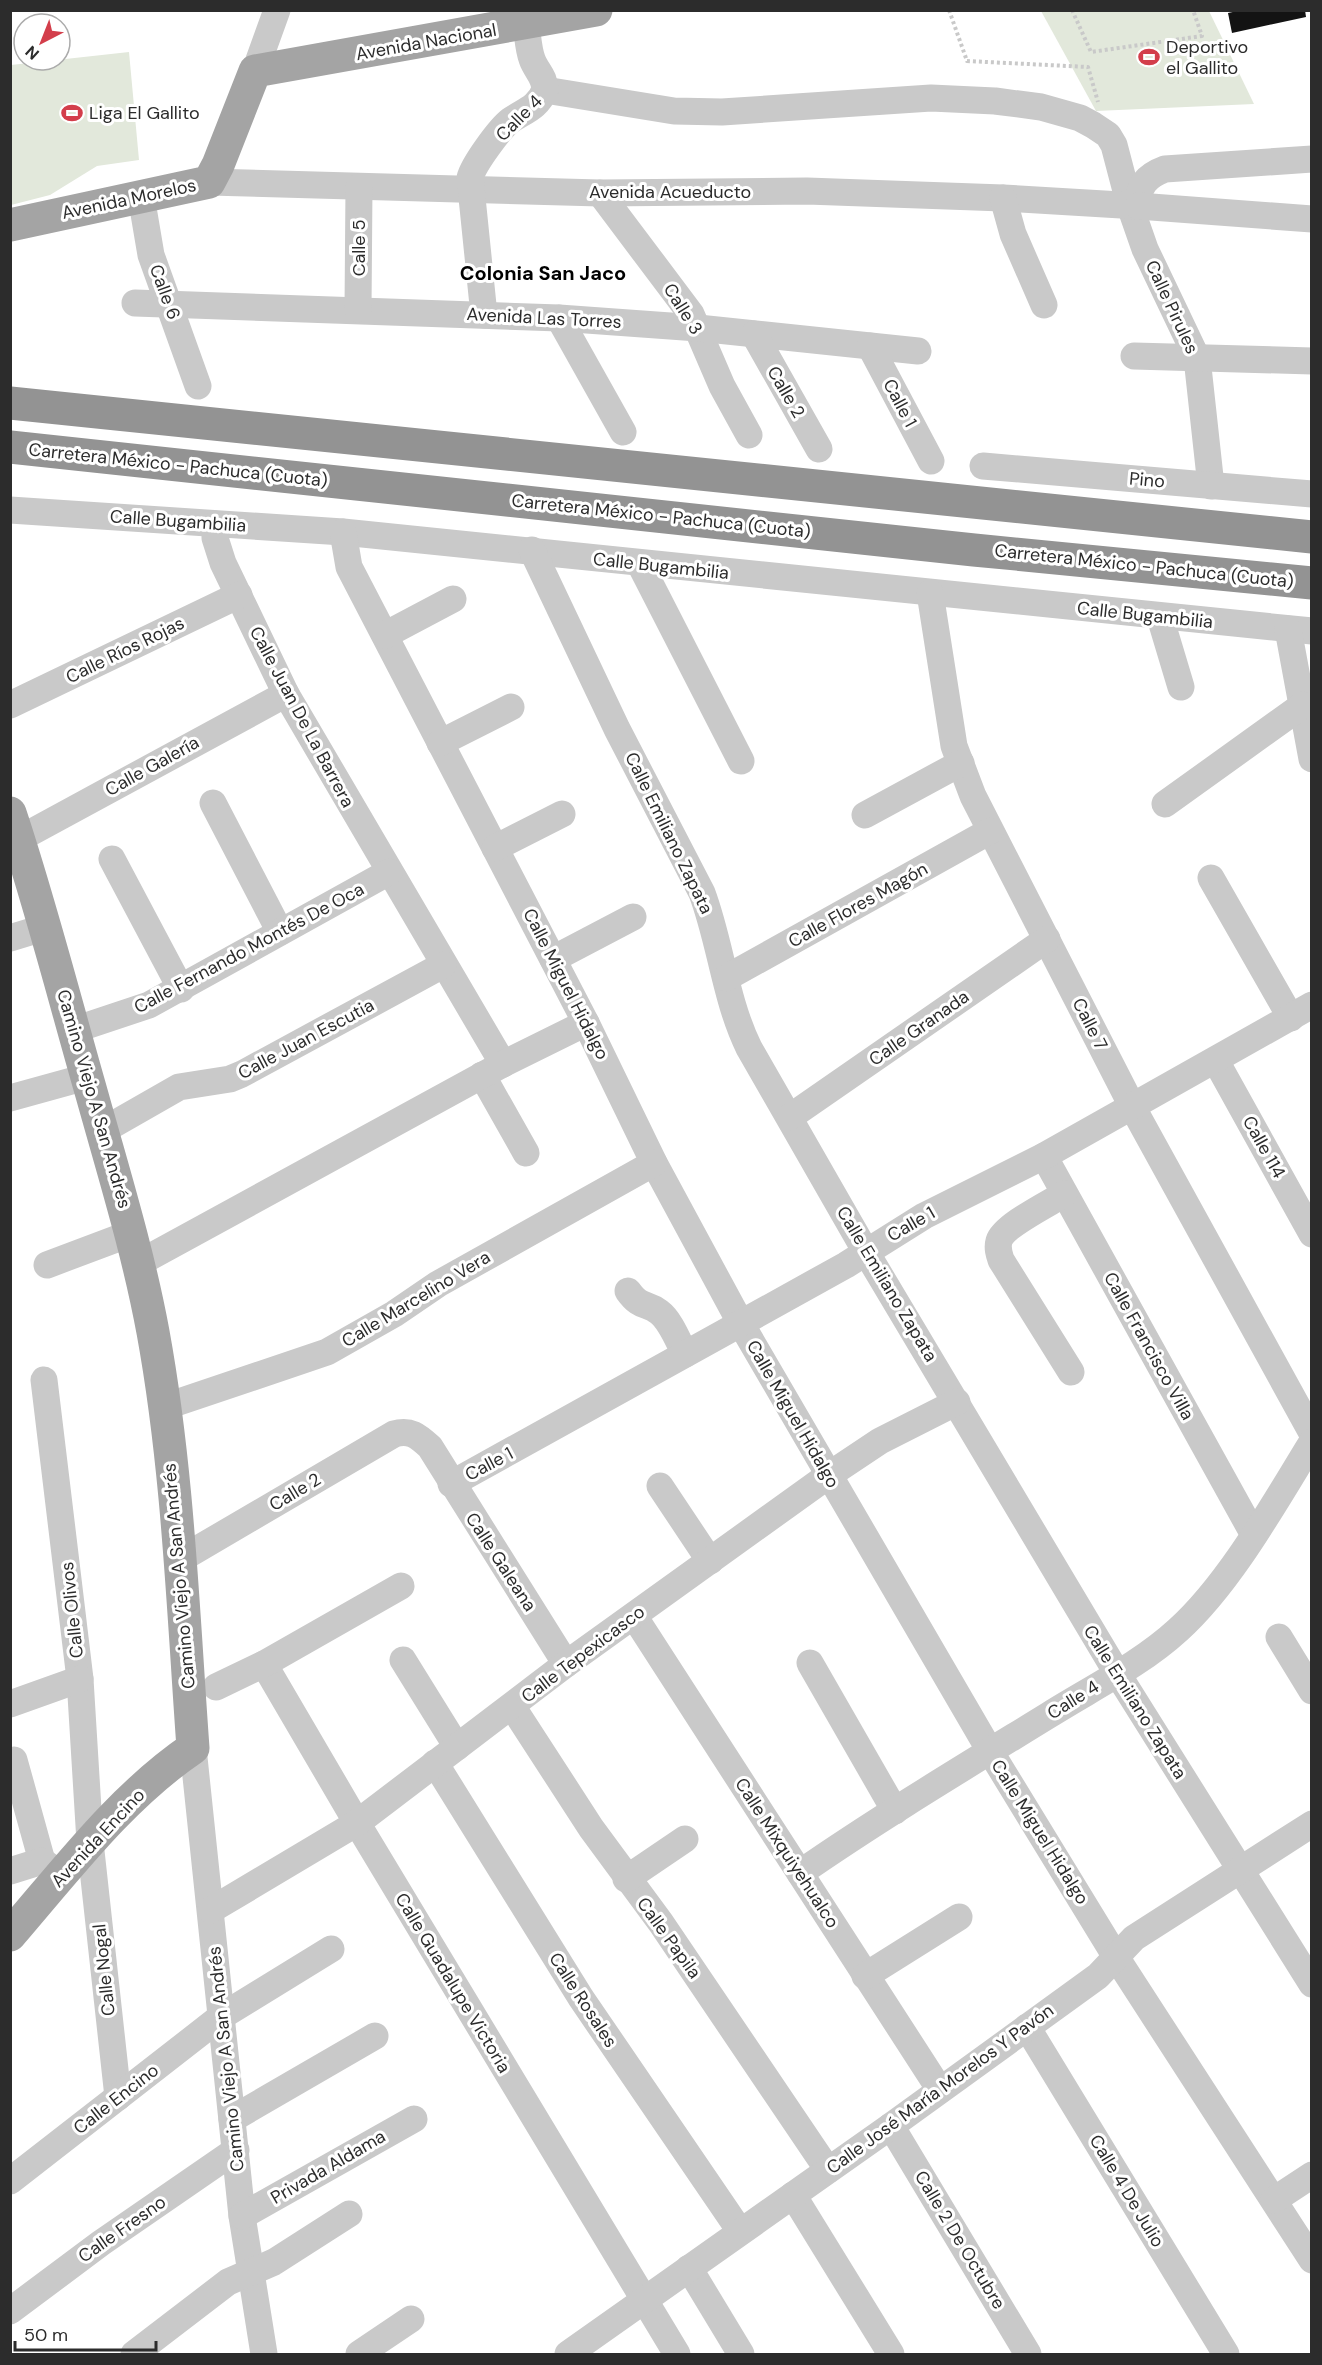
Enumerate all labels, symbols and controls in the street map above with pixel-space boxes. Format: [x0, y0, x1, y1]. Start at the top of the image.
north arrow [12, 12, 72, 72]
street label: Avenida Nacional [354, 18, 498, 66]
place label: Deportivo el Gallito [1166, 35, 1248, 80]
text: N [21, 41, 44, 64]
sports icon: Deportivo el Gallito [1137, 45, 1161, 69]
street label: Calle 4 [490, 89, 548, 147]
sports icon: Liga El Gallito [60, 101, 84, 125]
place label: Liga El Gallito [89, 101, 200, 125]
street label: Avenida Morelos [60, 173, 198, 225]
street label: Avenida Acueducto [589, 180, 751, 204]
street label: Calle 5 [347, 220, 371, 276]
street label: Calle Pirules [1140, 256, 1204, 358]
district label: Colonia San Jaco [460, 260, 626, 286]
street label: Calle 6 [144, 261, 186, 323]
street label: Calle 3 [658, 279, 708, 339]
street label: Avenida Las Torres [466, 302, 622, 334]
street label: Calle 2 [762, 362, 810, 422]
street label: Calle 1 [877, 375, 923, 431]
street label: Carretera México - Pachuca (Cuota) [27, 437, 329, 493]
street label: Pino [1128, 466, 1166, 494]
street label: Carretera México - Pachuca (Cuota) [510, 488, 812, 544]
street label: Calle Bugambilia [109, 504, 247, 538]
street label: Carretera México - Pachuca (Cuota) [993, 538, 1295, 594]
street label: Calle Bugambilia [592, 547, 730, 585]
street label: Calle Bugambilia [1076, 596, 1214, 634]
street label: Calle Ríos Rojas [62, 611, 188, 689]
street label: Calle Juan De La Barrera [244, 622, 360, 812]
street label: Calle Galería [101, 730, 203, 802]
street label: Calle Emiliano Zapata [619, 748, 719, 918]
street label: Calle Flores Magón [784, 857, 932, 953]
street label: Calle Fernando Montés De Oca [130, 877, 368, 1019]
street label: Calle Miguel Hidalgo [517, 904, 615, 1064]
street label: Calle Granada [864, 985, 974, 1071]
street label: Camino Viejo A San Andrés [51, 987, 137, 1211]
street label: Calle Juan Escutia [234, 993, 378, 1085]
street label: Calle 7 [1067, 994, 1113, 1054]
street label: Calle 114 [1237, 1111, 1291, 1183]
street label: Calle 1 [883, 1201, 939, 1247]
street label: Calle Emiliano Zapata [831, 1202, 943, 1366]
street label: Calle Marcelino Vera [337, 1245, 495, 1353]
street label: Calle Francisco Villa [1098, 1268, 1200, 1424]
street label: Calle Miguel Hidalgo [741, 1336, 845, 1492]
street label: Calle 1 [461, 1441, 517, 1487]
street label: Camino Viejo A San Andrés [157, 1462, 201, 1690]
street label: Calle 2 [265, 1467, 325, 1517]
street label: Calle Galeana [460, 1508, 542, 1616]
street label: Calle Olivos [55, 1561, 89, 1659]
street label: Calle Tepexicasco [516, 1600, 650, 1708]
street label: Calle Emiliano Zapata [1078, 1620, 1192, 1784]
street label: Calle 4 [1043, 1675, 1103, 1725]
street label: Calle Miguel Hidalgo [986, 1755, 1094, 1909]
street label: Calle Mixquiyehualco [729, 1773, 845, 1933]
street label: Avenida Encino [46, 1783, 150, 1893]
street label: Calle Guadalupe Victoria [390, 1889, 516, 2077]
street label: Calle Papila [631, 1893, 707, 1983]
street label: Calle Nogal [87, 1923, 121, 2017]
street label: Camino Viejo A San Andrés [202, 1945, 250, 2173]
street label: Calle Rosales [543, 1948, 623, 2052]
street label: Calle José María Morelos Y Pavón [822, 1998, 1058, 2180]
street label: Calle Encino [68, 2058, 164, 2140]
street label: Privada Aldama [266, 2124, 390, 2210]
street label: Calle 4 De Julio [1084, 2130, 1170, 2252]
street label: Calle 2 De Octubre [909, 2166, 1011, 2314]
street label: Calle Fresno [73, 2190, 171, 2268]
scale bar [15, 2314, 156, 2352]
text: 50 m [24, 2323, 68, 2347]

